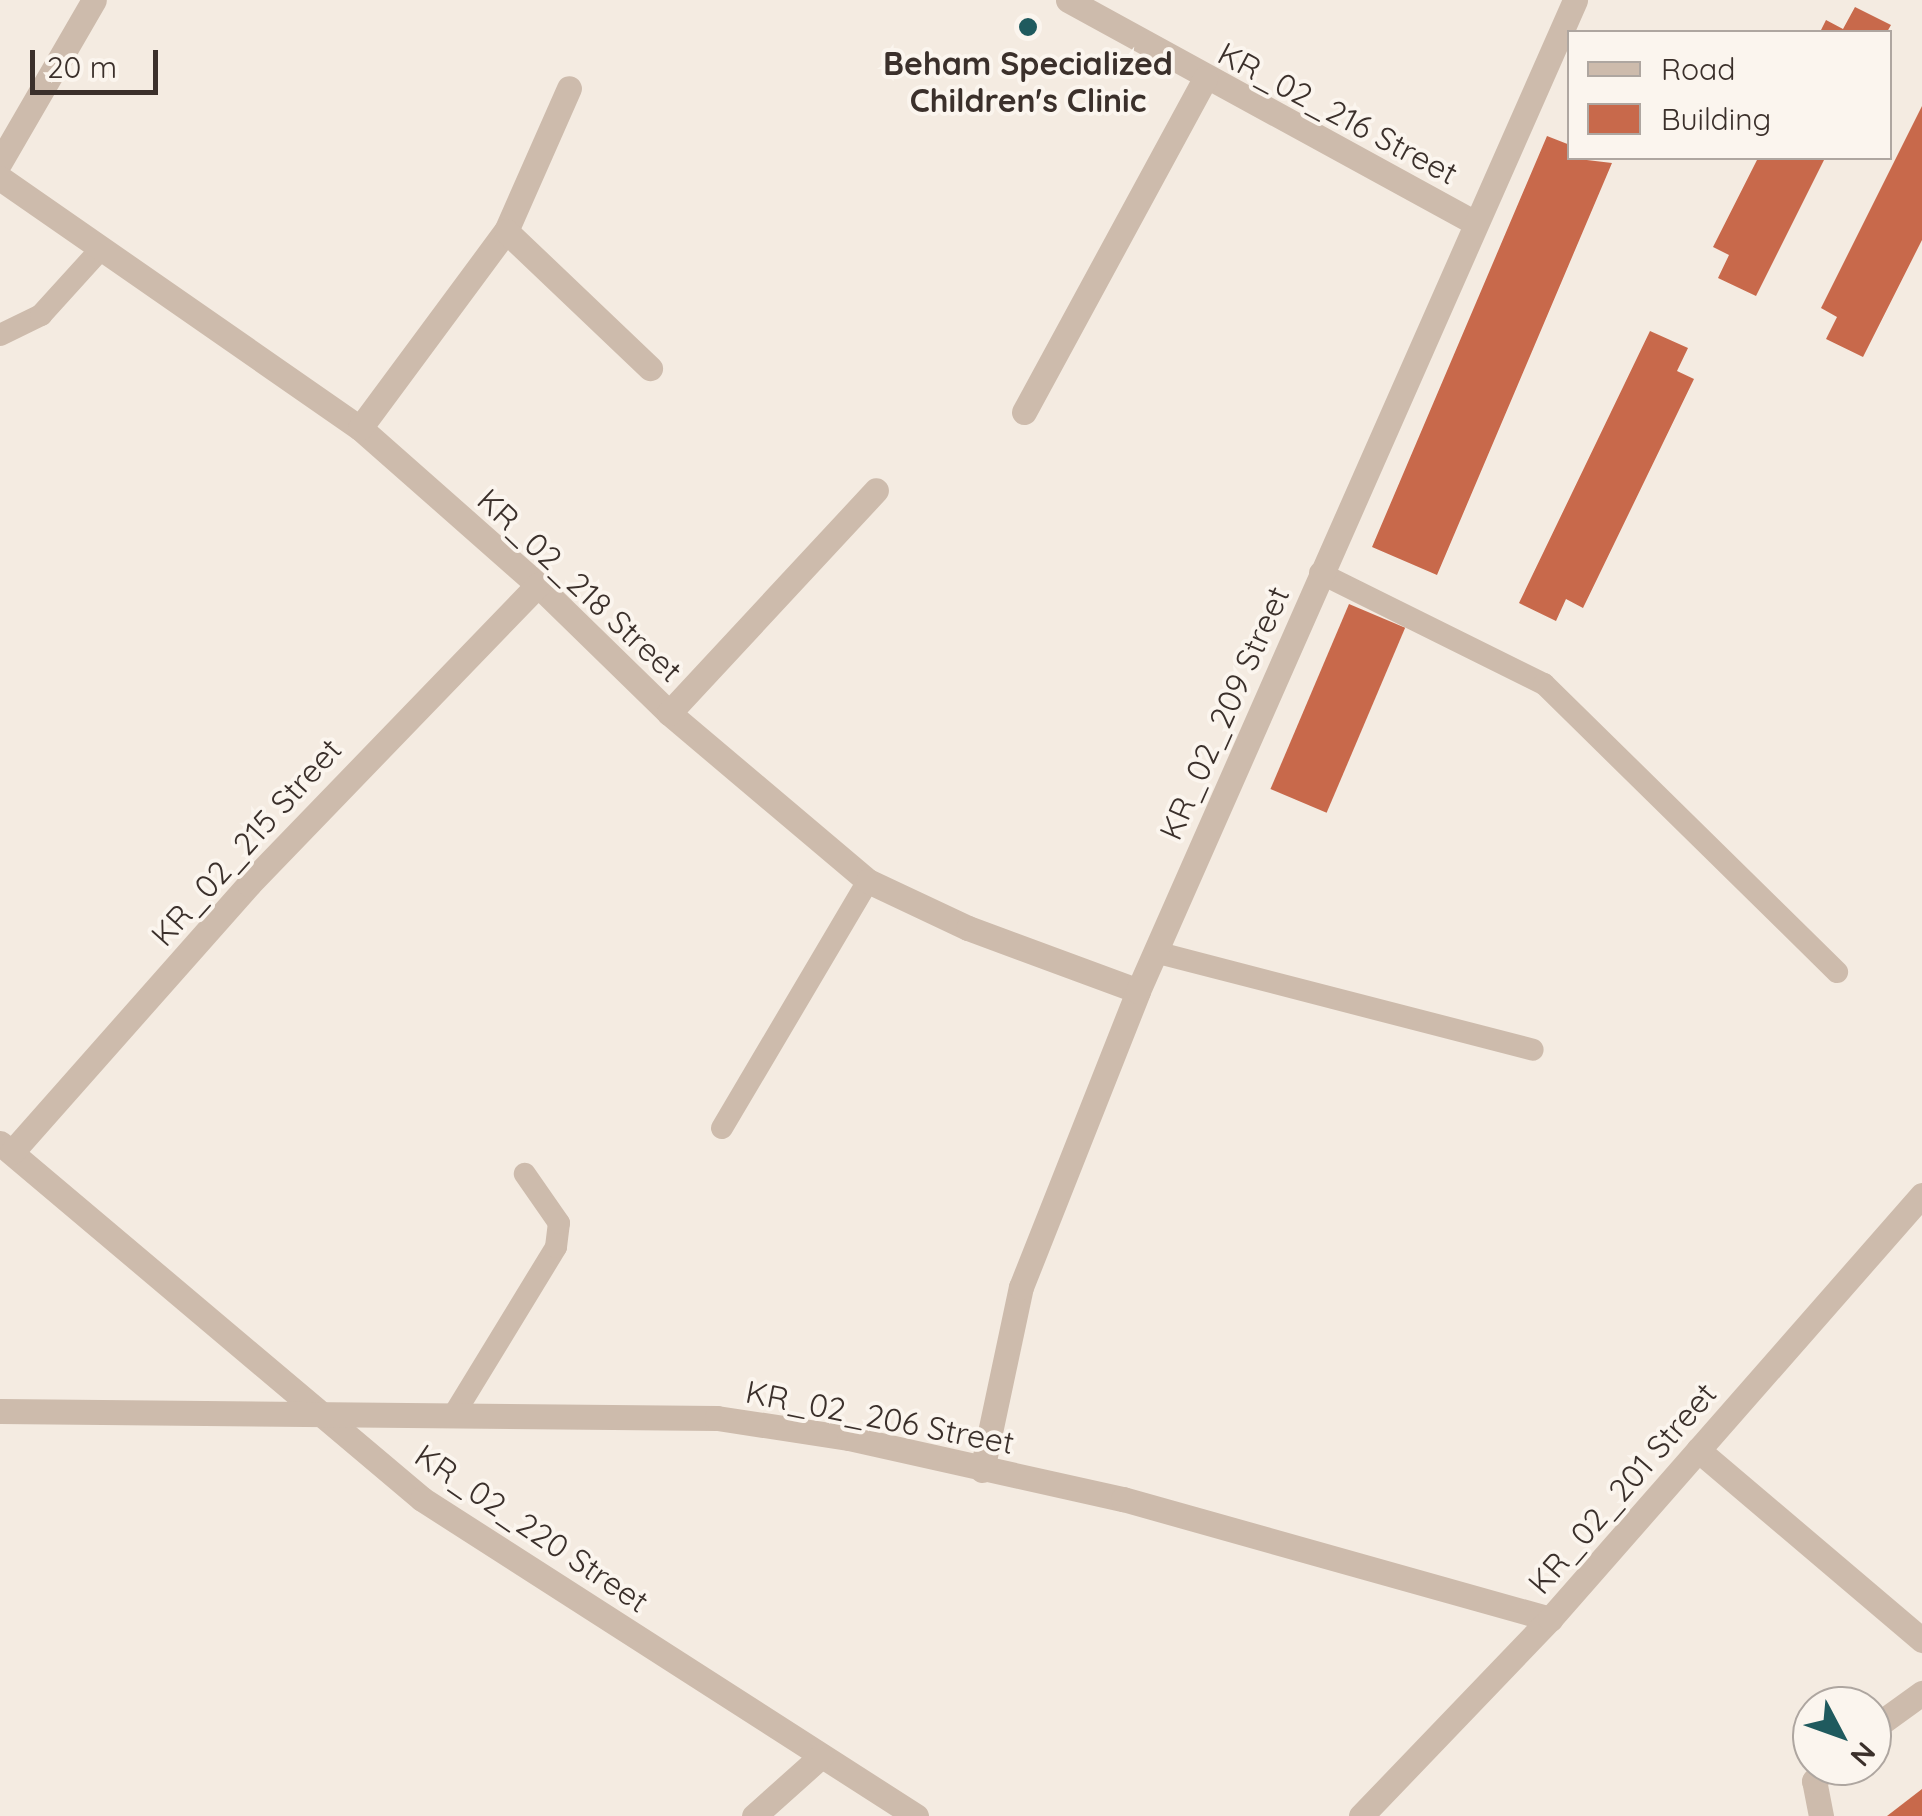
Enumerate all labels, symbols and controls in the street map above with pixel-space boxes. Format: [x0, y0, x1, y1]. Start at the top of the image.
marker: Beham Specialized Children's Clinic [1015, 14, 1041, 40]
scale bar [35, 30, 162, 92]
legend [1567, 30, 1892, 160]
street label: KR_02_216 Street [1212, 34, 1464, 192]
place label: Beham Specialized Children's Clinic [883, 45, 1173, 120]
text: 20 m [47, 48, 117, 86]
text: Road [1661, 50, 1735, 88]
text: Building [1661, 100, 1771, 138]
street label: KR_02_218 Street [470, 480, 690, 690]
street label: KR_02_209 Street [1151, 580, 1297, 846]
street label: KR_02_215 Street [143, 730, 349, 954]
street label: KR_02_206 Street [743, 1372, 1017, 1462]
street label: KR_02_201 Street [1520, 1375, 1724, 1601]
street label: KR_02_220 Street [408, 1436, 656, 1620]
north arrow [1792, 1686, 1892, 1786]
text: N [1844, 1735, 1883, 1774]

